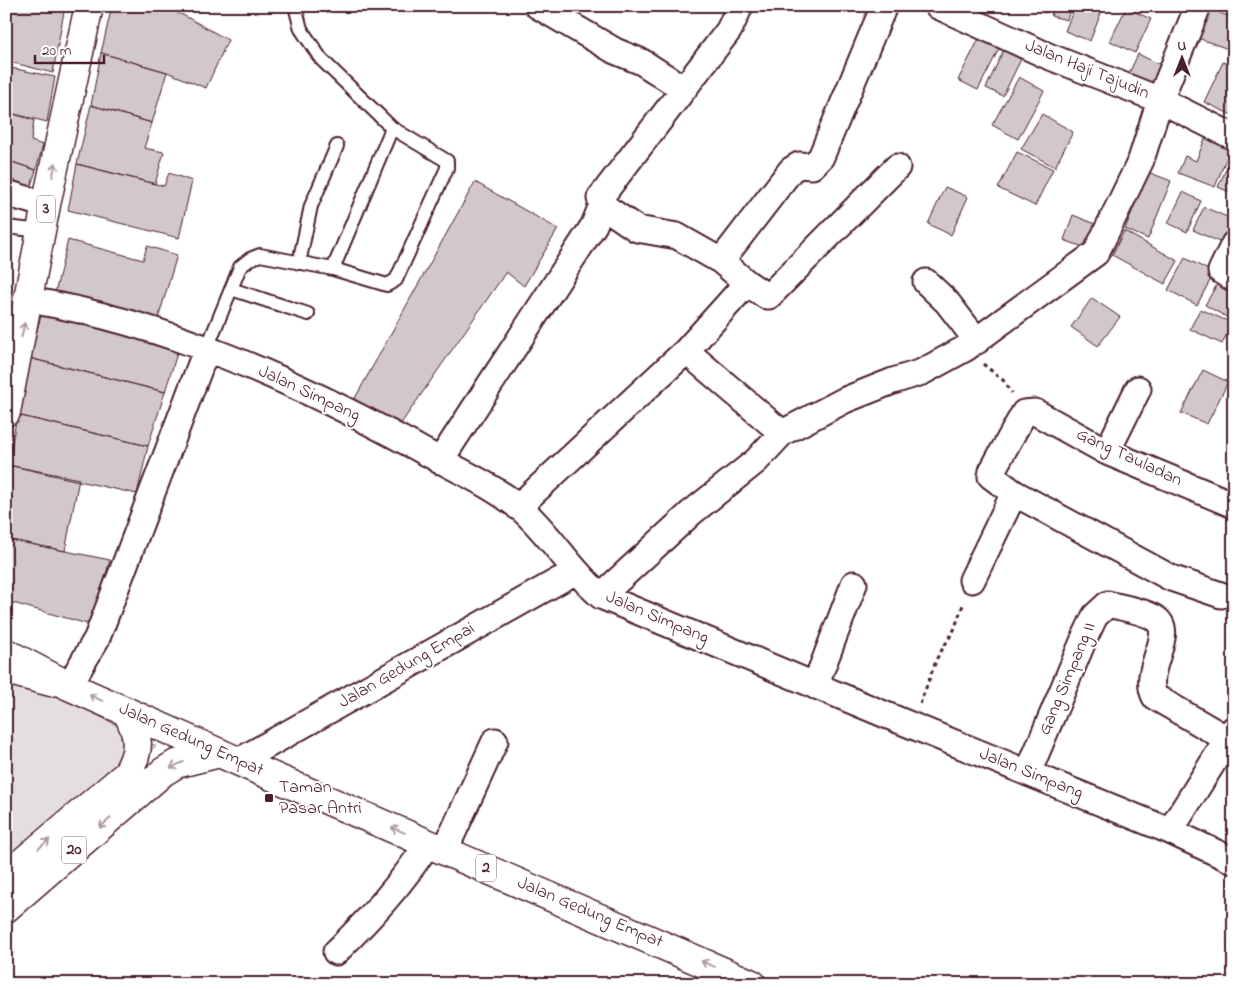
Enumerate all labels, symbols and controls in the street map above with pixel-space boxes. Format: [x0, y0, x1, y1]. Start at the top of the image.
scale bar [35, 32, 104, 64]
north arrow [1158, 32, 1208, 82]
street label: Jalan Haji Tajudin [1021, 33, 1153, 107]
text: U [1178, 36, 1187, 57]
text: 20 m [42, 40, 72, 62]
one-way arrow [50, 163, 59, 179]
road number: 3 [37, 195, 55, 222]
one-way arrow [19, 322, 29, 338]
street label: Jalan Simpang [253, 359, 364, 430]
street label: Gang Tauladan [1071, 422, 1186, 495]
street label: Jalan Simpang [601, 585, 713, 652]
street label: Jalan Gedung Empai [334, 616, 480, 716]
street label: Gang Simpang II [1032, 618, 1104, 740]
one-way arrow [89, 692, 104, 702]
street label: Jalan Gedung Empat [114, 696, 268, 785]
street label: Jalan Simpang [975, 741, 1087, 808]
one-way arrow [170, 760, 185, 770]
place label: Taman Pasar Antri [279, 775, 362, 822]
marker: Taman Pasar Antri [263, 792, 275, 804]
one-way arrow [98, 817, 111, 829]
one-way arrow [391, 825, 406, 835]
road number: 20 [62, 836, 86, 864]
one-way arrow [37, 838, 50, 850]
road number: 2 [476, 854, 496, 881]
street label: Jalan Gedung Empat [513, 871, 667, 956]
one-way arrow [701, 959, 716, 969]

